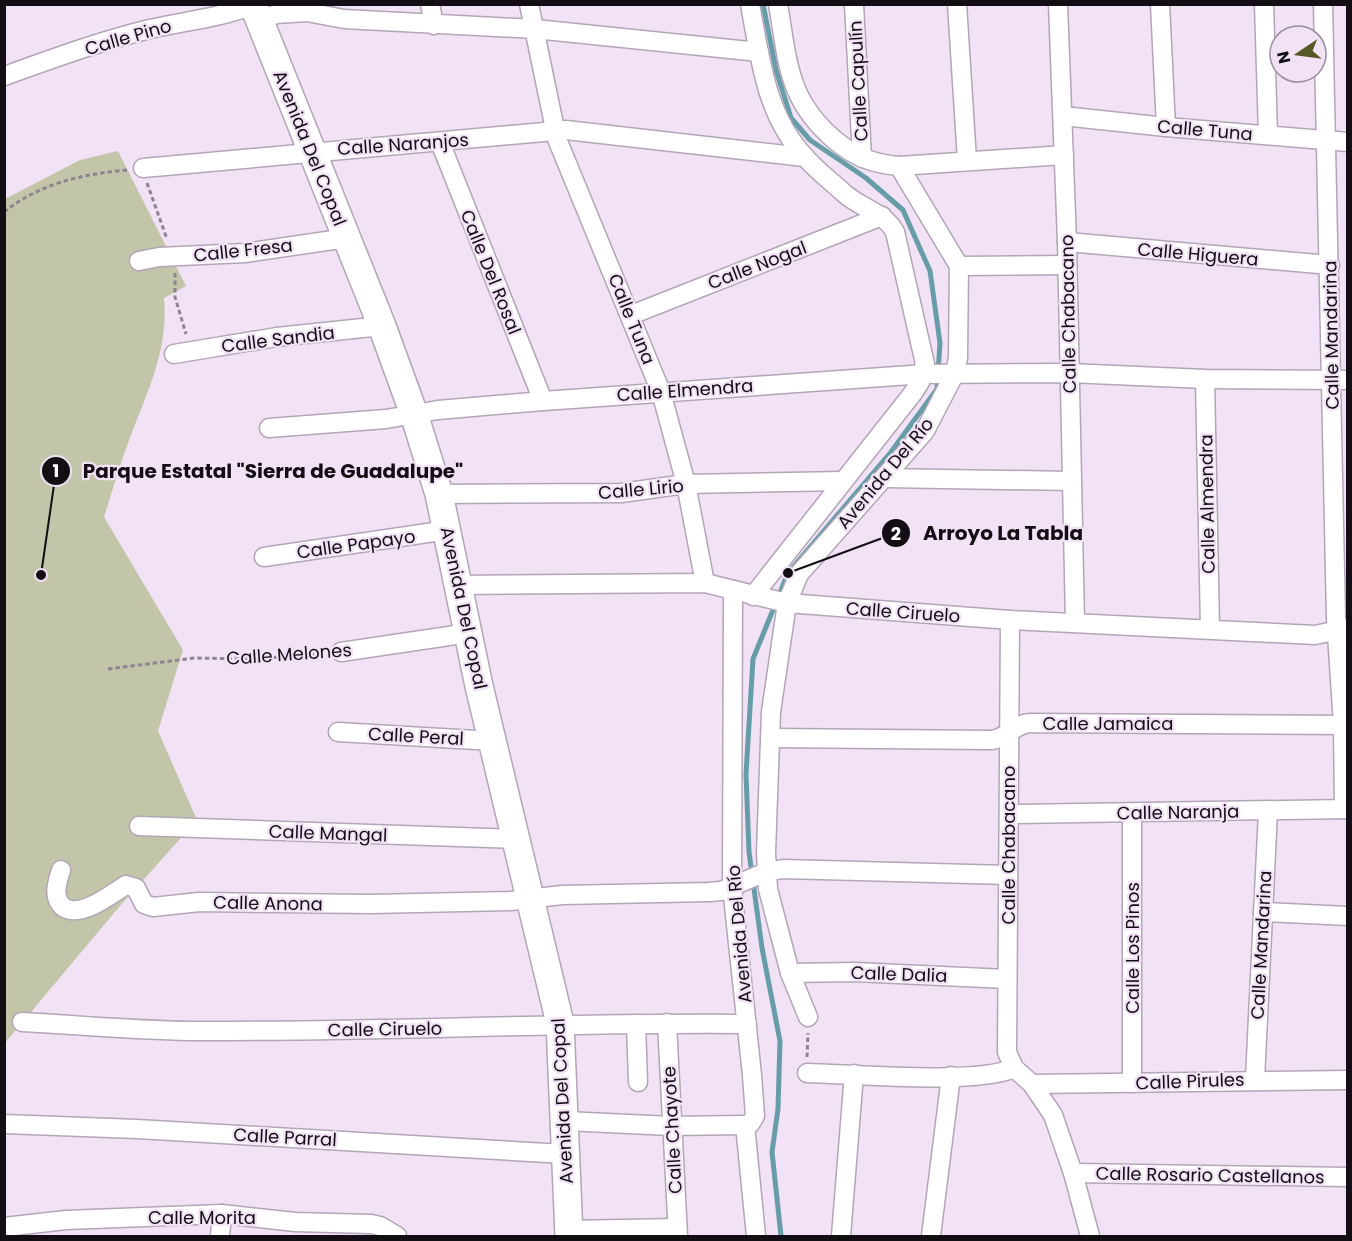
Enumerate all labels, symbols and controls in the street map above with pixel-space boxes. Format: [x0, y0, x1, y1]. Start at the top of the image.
street label: Calle Pino [82, 13, 174, 61]
street label: Calle Capulín [842, 20, 874, 142]
north arrow [1268, 24, 1328, 84]
text: N [1271, 49, 1296, 66]
street label: Avenida Del Copal [267, 66, 353, 230]
street label: Calle Tuna [1156, 113, 1254, 147]
street label: Calle Naranjos [337, 127, 469, 161]
street label: Calle Del Rosal [455, 206, 527, 338]
street label: Calle Fresa [192, 232, 294, 268]
street label: Calle Chabacano [1054, 234, 1082, 394]
street label: Calle Nogal [704, 235, 810, 295]
street label: Calle Higuera [1136, 236, 1260, 272]
street label: Calle Mandarina [1317, 260, 1345, 410]
street label: Calle Tuna [602, 270, 662, 368]
street label: Calle Sandia [220, 320, 336, 358]
street label: Calle Elmendra [616, 373, 754, 407]
street label: Avenida Del Río [831, 412, 939, 534]
street label: Calle Almendra [1193, 434, 1221, 574]
callout: Parque Estatal "Sierra de Guadalupe" [41, 452, 476, 490]
text: Parque Estatal "Sierra de Guadalupe" [83, 457, 463, 485]
text: 1 [53, 458, 59, 483]
street label: Calle Lirio [597, 473, 685, 505]
callout: Arroyo La Tabla [881, 514, 1095, 552]
text: Arroyo La Tabla [923, 519, 1083, 547]
text: 2 [891, 521, 901, 546]
street label: Calle Papayo [295, 523, 417, 565]
street label: Avenida Del Copal [435, 524, 493, 692]
street label: Calle Ciruelo [845, 596, 961, 628]
street label: Calle Melones [225, 637, 353, 671]
street label: Calle Jamaica [1043, 711, 1173, 736]
street label: Calle Peral [368, 721, 464, 751]
street label: Calle Chabacano [996, 766, 1021, 924]
street label: Calle Naranja [1116, 798, 1240, 826]
street label: Calle Mangal [268, 818, 388, 848]
street label: Avenida Del Río [721, 864, 757, 1004]
street label: Calle Mandarina [1245, 870, 1277, 1020]
street label: Calle Los Pinos [1120, 882, 1145, 1014]
street label: Calle Anona [213, 890, 323, 916]
street label: Calle Dalia [850, 960, 948, 988]
street label: Calle Ciruelo [328, 1016, 442, 1042]
street label: Avenida Del Copal [545, 1018, 579, 1184]
street label: Calle Chayote [656, 1066, 688, 1194]
street label: Calle Pirules [1135, 1067, 1245, 1095]
street label: Calle Parral [233, 1122, 337, 1152]
street label: Calle Rosario Castellanos [1095, 1161, 1325, 1189]
street label: Calle Morita [148, 1205, 256, 1230]

